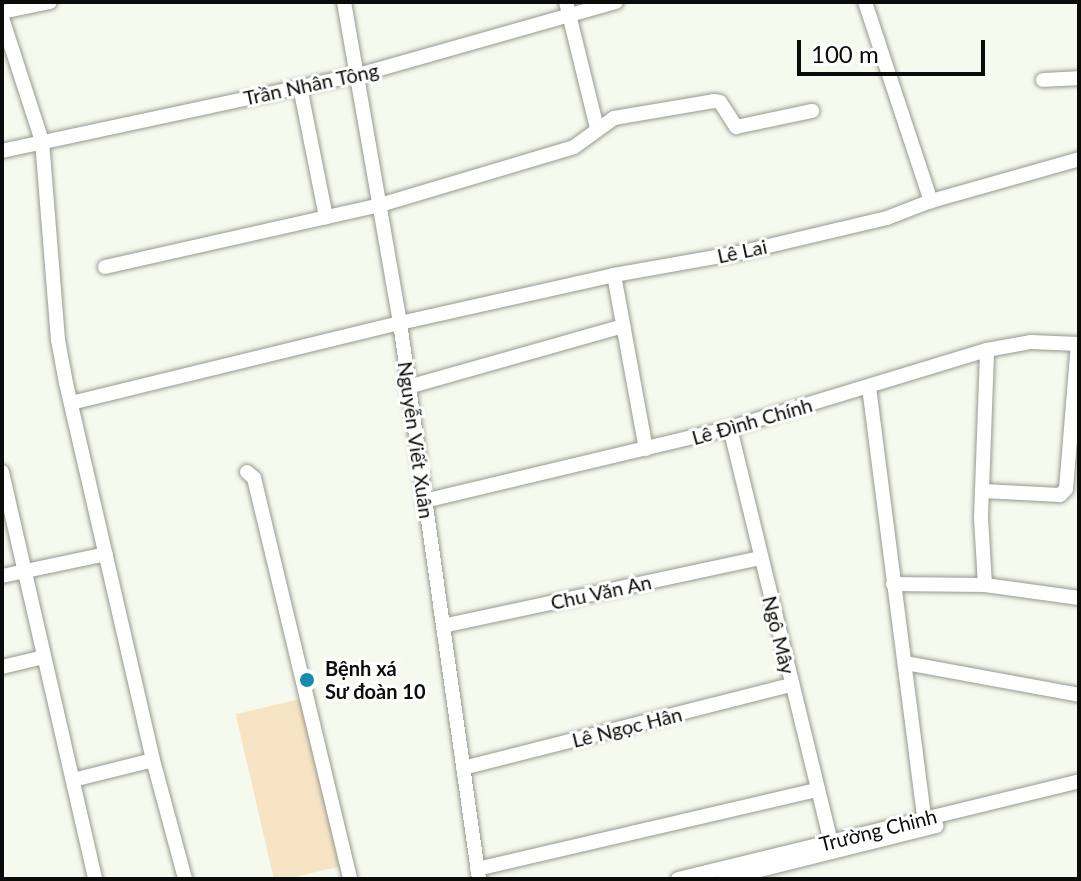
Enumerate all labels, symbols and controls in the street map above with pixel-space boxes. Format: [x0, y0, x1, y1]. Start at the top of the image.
scale bar [801, 24, 989, 74]
text: 100 m [811, 39, 879, 68]
street label: Trần Nhân Tông [241, 58, 381, 110]
street label: Lê Lai [715, 234, 769, 268]
street label: Nguyễn Viết Xuân [393, 360, 439, 520]
street label: Lê Đình Chính [689, 392, 815, 450]
street label: Chu Văn An [548, 569, 654, 615]
street label: Ngô Mây [758, 593, 800, 677]
place label: Bệnh xá Sư đoàn 10 [325, 656, 426, 703]
marker: Bệnh xá Sư đoàn 10 [296, 669, 318, 691]
street label: Lê Ngọc Hân [570, 702, 684, 752]
street label: Trường Chinh [817, 804, 939, 856]

